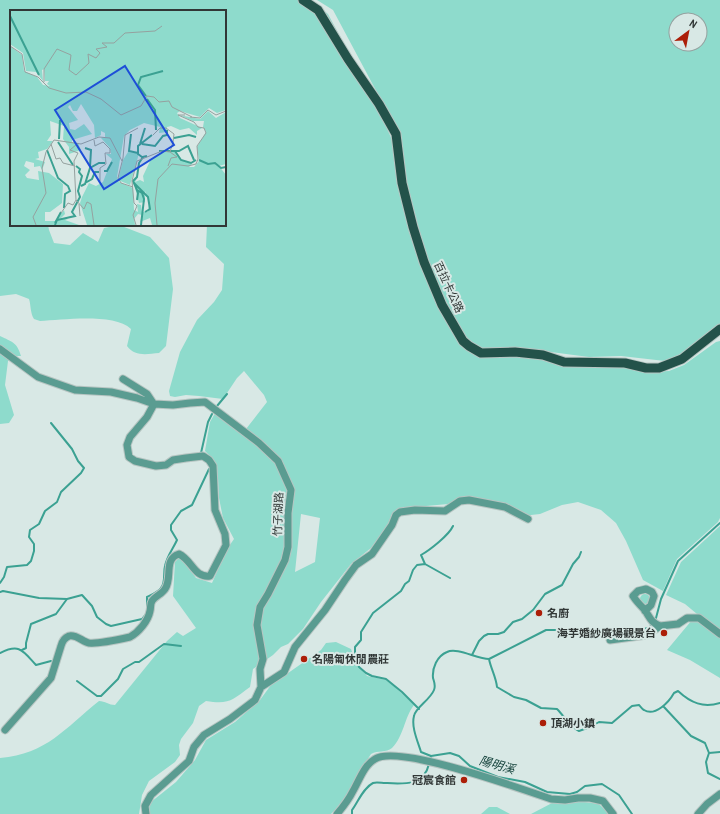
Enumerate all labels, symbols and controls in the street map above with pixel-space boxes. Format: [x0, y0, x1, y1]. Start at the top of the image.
inset map [10, 10, 226, 226]
north arrow [668, 12, 708, 52]
text: N [687, 16, 700, 31]
street label: 百拉卡公路 [431, 259, 467, 315]
street label: 竹子湖路 [270, 492, 286, 536]
place label: 名廚 [547, 606, 569, 620]
marker: 名廚 [534, 608, 544, 618]
place label: 海芋婚紗廣場觀景台 [557, 626, 656, 640]
marker: 海芋婚紗廣場觀景台 [659, 628, 669, 638]
place label: 名陽匍休閒農莊 [312, 652, 389, 666]
marker: 名陽匍休閒農莊 [299, 654, 309, 664]
place label: 頂湖小鎮 [551, 716, 595, 730]
marker: 頂湖小鎮 [538, 718, 548, 728]
water label: 陽明溪 [477, 752, 518, 778]
place label: 冠宸食館 [412, 773, 456, 787]
marker: 冠宸食館 [459, 775, 469, 785]

